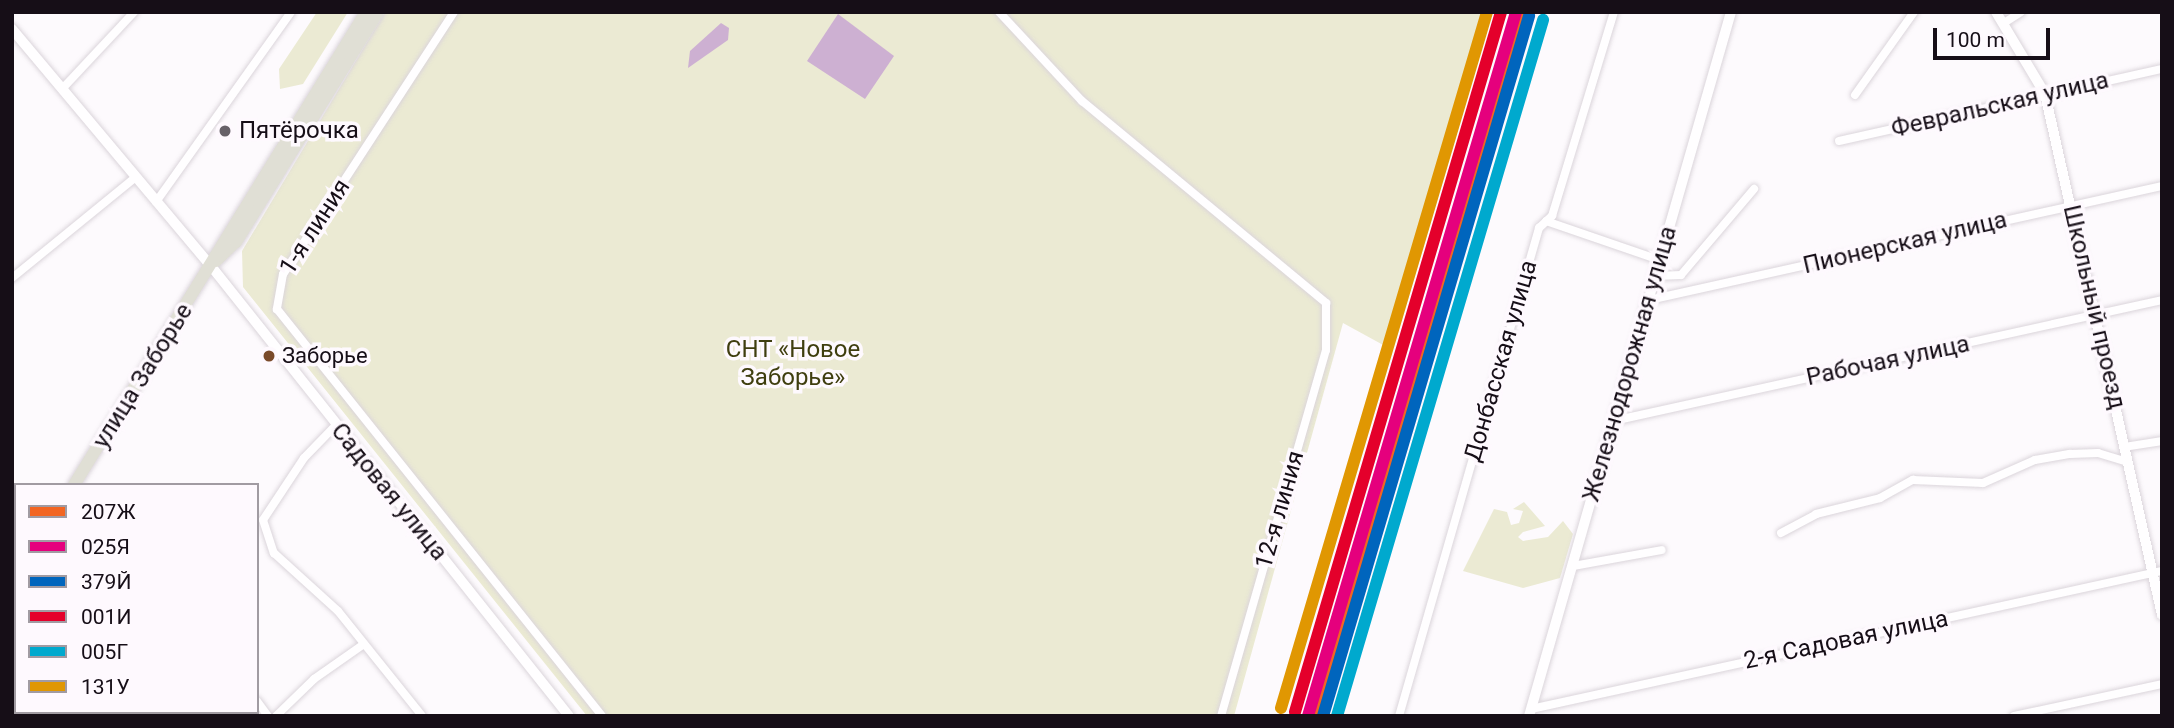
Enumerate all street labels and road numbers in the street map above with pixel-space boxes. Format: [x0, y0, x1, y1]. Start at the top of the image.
street label: Февральская улица [1889, 66, 2111, 144]
street label: 1-я линия [274, 174, 356, 280]
street label: Школьный проезд [2057, 202, 2131, 412]
street label: Пионерская улица [1800, 206, 2010, 280]
street label: Железнодорожная улица [1577, 223, 1683, 505]
street label: Донбасская улица [1458, 257, 1544, 465]
street label: улица Заборье [87, 298, 199, 454]
street label: Рабочая улица [1804, 330, 1972, 392]
street label: Садовая улица [325, 417, 453, 567]
street label: 12-я линия [1249, 448, 1311, 572]
street label: 2-я Садовая улица [1741, 604, 1951, 676]

